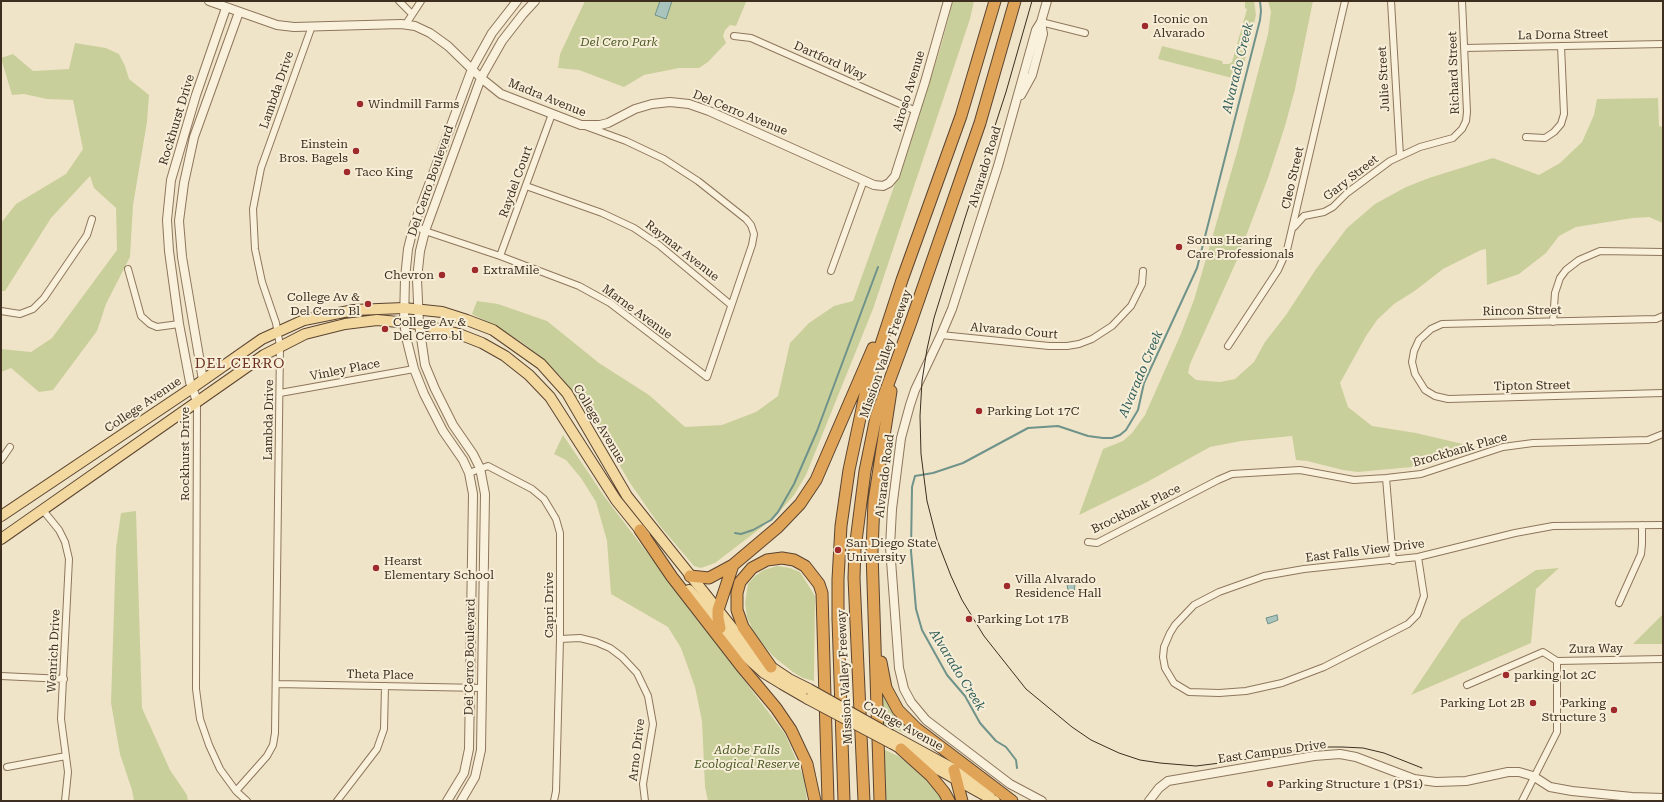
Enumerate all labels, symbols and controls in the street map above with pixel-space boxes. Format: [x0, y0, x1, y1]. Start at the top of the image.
place label: Iconic on Alvarado [1153, 12, 1208, 40]
marker: Iconic on Alvarado [1140, 21, 1150, 31]
water label: Alvarado Creek [1219, 21, 1257, 115]
street label: La Dorna Street [1518, 27, 1608, 43]
street label: Richard Street [1445, 31, 1463, 115]
park label: Del Cero Park [580, 35, 658, 49]
street label: Dartford Way [791, 39, 869, 83]
street label: Julie Street [1375, 46, 1393, 112]
street label: Lambda Drive [257, 49, 297, 131]
street label: Airoso Avenue [890, 49, 928, 133]
street label: Rockhurst Drive [156, 73, 198, 167]
street label: Madra Avenue [506, 76, 588, 120]
street label: Del Cerro Avenue [690, 87, 790, 139]
place label: Windmill Farms [368, 97, 459, 111]
marker: Windmill Farms [355, 99, 365, 109]
street label: Del Cerro Boulevard [405, 123, 457, 239]
street label: Alvarado Road [966, 125, 1004, 209]
place label: Einstein Bros. Bagels [279, 137, 348, 165]
street label: Raydel Court [496, 144, 536, 220]
street label: Cleo Street [1279, 145, 1307, 211]
marker: Einstein Bros. Bagels [351, 146, 361, 156]
street label: Gary Street [1321, 152, 1381, 204]
place label: Taco King [355, 165, 413, 179]
marker: Taco King [342, 167, 352, 177]
street label: Raymar Avenue [642, 218, 722, 284]
place label: Sonus Hearing Care Professionals [1187, 233, 1294, 261]
marker: Sonus Hearing Care Professionals [1174, 242, 1184, 252]
place label: ExtraMile [483, 263, 539, 277]
marker: ExtraMile [470, 265, 480, 275]
place label: Chevron [384, 268, 434, 282]
marker: Chevron [437, 270, 447, 280]
street label: Marne Avenue [599, 282, 675, 342]
street label: Mission Valley Freeway [857, 288, 915, 420]
place label: College Av & Del Cerro Bl [287, 290, 360, 318]
marker: College Av & Del Cerro Bl [363, 299, 373, 309]
street label: Rincon Street [1482, 303, 1562, 319]
place label: College Av & Del Cerro bl [393, 315, 466, 343]
street label: Alvarado Court [970, 320, 1058, 342]
marker: College Av & Del Cerro bl [380, 324, 390, 334]
water label: Alvarado Creek [1116, 328, 1166, 420]
district label: DEL CERRO [195, 356, 285, 372]
street label: Vinley Place [309, 356, 381, 384]
street label: College Avenue [102, 374, 184, 436]
street label: Tipton Street [1494, 378, 1570, 394]
street label: Lambda Drive [261, 379, 277, 461]
street label: College Avenue [570, 382, 628, 466]
place label: Parking Lot 17C [987, 404, 1079, 418]
marker: Parking Lot 17C [974, 406, 984, 416]
street label: Rockhurst Drive [178, 407, 192, 501]
street label: Brockbank Place [1411, 430, 1509, 470]
street label: Alvarado Road [873, 433, 897, 519]
street label: Brockbank Place [1089, 481, 1183, 537]
place label: San Diego State University [846, 536, 937, 564]
street label: East Falls View Drive [1305, 537, 1425, 565]
marker: San Diego State University [833, 545, 843, 555]
place label: Hearst Elementary School [384, 554, 494, 582]
marker: Hearst Elementary School [371, 563, 381, 573]
street label: Capri Drive [542, 572, 556, 638]
place label: Villa Alvarado Residence Hall [1015, 572, 1101, 600]
marker: Villa Alvarado Residence Hall [1002, 581, 1012, 591]
street label: Del Cerro Boulevard [462, 598, 478, 716]
street label: Wenrich Drive [45, 609, 63, 693]
street label: Mission Valley Freeway [834, 609, 856, 745]
place label: Parking Lot 17B [977, 612, 1069, 626]
marker: Parking Lot 17B [964, 614, 974, 624]
water label: Alvarado Creek [926, 627, 988, 713]
street label: Zura Way [1569, 641, 1623, 657]
street label: Theta Place [346, 667, 414, 683]
place label: parking lot 2C [1514, 668, 1596, 682]
marker: parking lot 2C [1501, 670, 1511, 680]
place label: Parking Lot 2B [1440, 696, 1525, 710]
place label: Parking Structure 3 [1542, 696, 1606, 724]
street label: College Avenue [861, 698, 945, 754]
marker: Parking Lot 2B [1528, 698, 1538, 708]
marker: Parking Structure 3 [1609, 705, 1619, 715]
street label: Arno Drive [626, 718, 648, 782]
street label: East Campus Drive [1217, 737, 1327, 767]
park label: Adobe Falls Ecological Reserve [694, 743, 800, 771]
place label: Parking Structure 1 (PS1) [1278, 777, 1423, 791]
marker: Parking Structure 1 (PS1) [1265, 779, 1275, 789]

